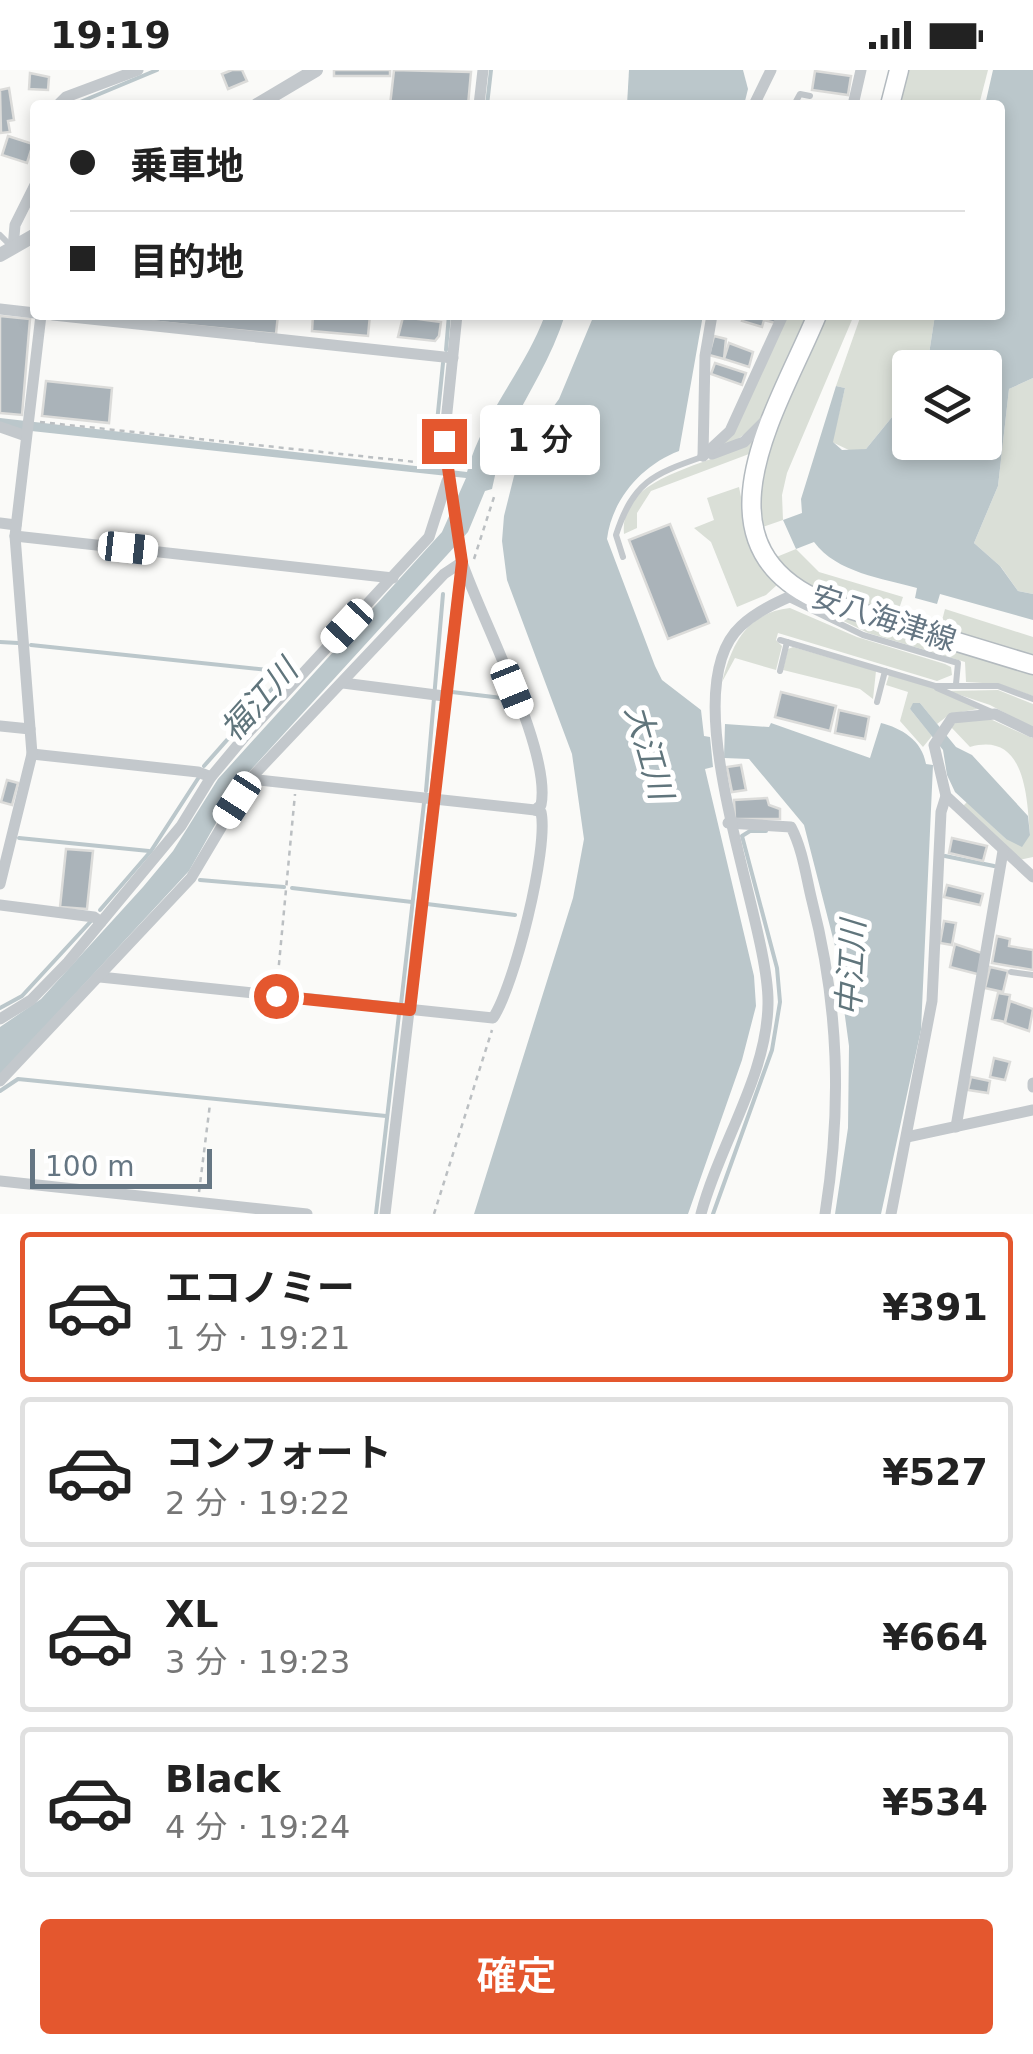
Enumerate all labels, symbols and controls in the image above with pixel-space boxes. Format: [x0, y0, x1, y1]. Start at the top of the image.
text: 19:19 [50, 13, 171, 57]
text: 乗車地 [130, 144, 244, 188]
text: 目的地 [130, 240, 244, 284]
map controls [892, 350, 1002, 460]
button: layers [892, 350, 1002, 460]
callout: 1 分 [479, 406, 599, 476]
route end [422, 419, 467, 464]
text: 1 分 [507, 421, 573, 459]
car [97, 530, 159, 566]
street label: 安八海津線 [807, 578, 961, 658]
car [316, 594, 378, 658]
water label: 福江川 [213, 649, 307, 748]
car [487, 656, 537, 722]
water label: 大江川 [618, 701, 681, 806]
car [208, 767, 266, 833]
water label: 中江川 [830, 916, 873, 1017]
route start [254, 974, 299, 1019]
scale bar [30, 1144, 212, 1188]
text: 100 m [45, 1150, 135, 1183]
icon: car [45, 1262, 135, 1352]
text: エコノミー [165, 1266, 355, 1310]
text: ¥391 [882, 1285, 988, 1329]
text: 1 分 · 19:21 [165, 1319, 350, 1357]
icon: car [45, 1427, 135, 1517]
text: コンフォート [165, 1431, 392, 1475]
text: ¥527 [882, 1450, 988, 1494]
text: 2 分 · 19:22 [165, 1484, 350, 1522]
icon: car [45, 1592, 135, 1682]
text: XL [165, 1592, 219, 1636]
text: ¥664 [882, 1615, 988, 1659]
text: 3 分 · 19:23 [165, 1643, 350, 1681]
icon: car [45, 1757, 135, 1847]
text: Black [165, 1757, 280, 1801]
text: ¥534 [882, 1780, 988, 1824]
text: 4 分 · 19:24 [165, 1808, 350, 1846]
button: 確定 [40, 1919, 993, 2034]

